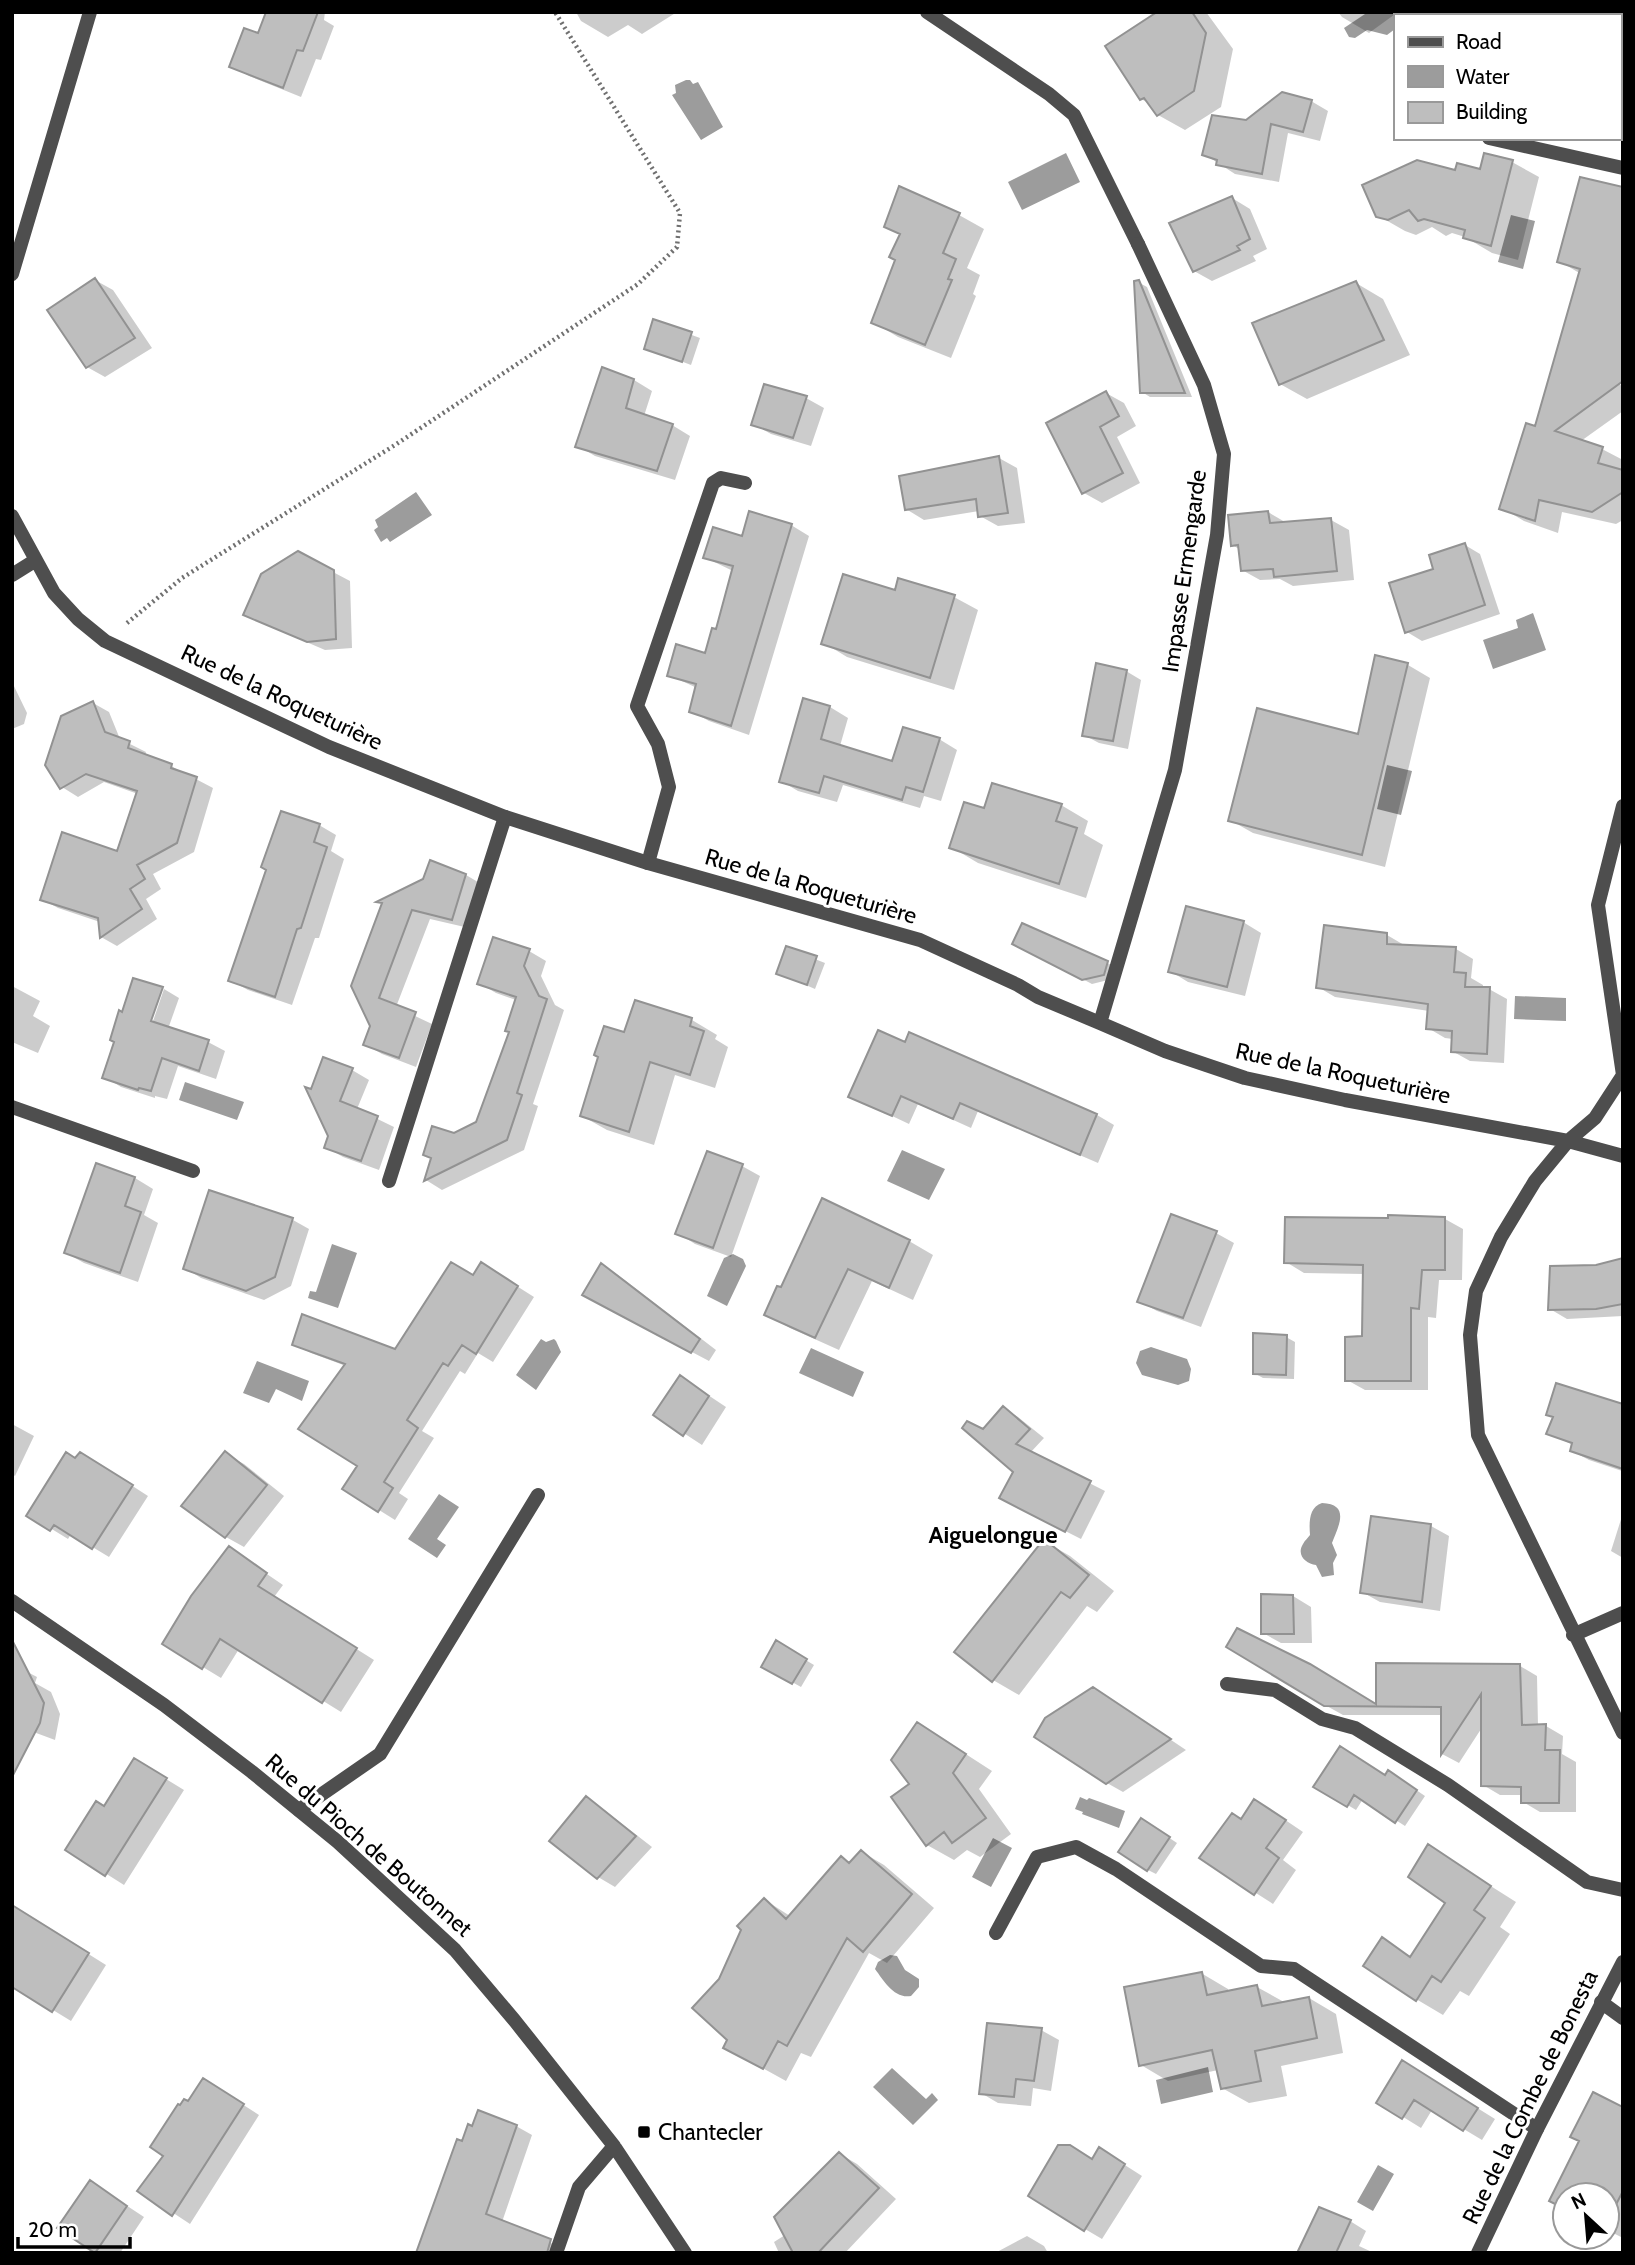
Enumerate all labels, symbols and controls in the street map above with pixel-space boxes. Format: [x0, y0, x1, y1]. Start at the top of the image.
legend [1394, 14, 1621, 140]
text: Road [1456, 29, 1502, 54]
text: Water [1456, 64, 1510, 89]
text: Building [1456, 99, 1528, 124]
street label: Impasse Ermengarde [1156, 468, 1212, 674]
street label: Rue de la Roqueturière [177, 638, 387, 756]
street label: Rue de la Roqueturière [702, 842, 920, 930]
street label: Rue de la Roqueturière [1233, 1037, 1453, 1110]
district label: Aiguelongue [928, 1520, 1058, 1549]
street label: Rue du Pioch de Boutonnet [260, 1748, 478, 1943]
street label: Rue de la Combe de Bonesta [1456, 1965, 1604, 2229]
place label: Chantecler [658, 2118, 763, 2146]
marker: Chantecler [636, 2124, 652, 2140]
north arrow [1551, 2181, 1621, 2251]
text: N [1568, 2188, 1590, 2214]
scale bar [18, 2206, 130, 2250]
text: 20 m [28, 2217, 77, 2242]

